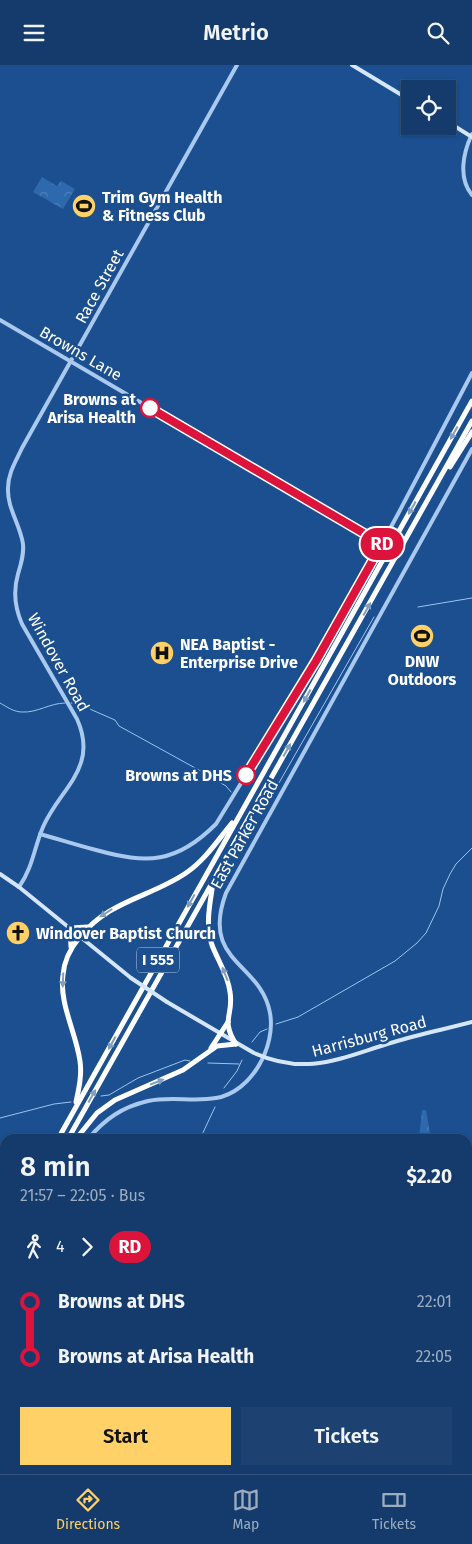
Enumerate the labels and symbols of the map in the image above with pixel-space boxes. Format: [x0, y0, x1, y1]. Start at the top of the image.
place label: Trim Gym Health & Fitness Club [102, 188, 222, 225]
sports icon: Trim Gym Health & Fitness Club [71, 193, 97, 219]
street label: Race Street [71, 246, 128, 327]
street label: Browns Lane [36, 322, 125, 385]
place label: Browns at Arisa Health [46, 390, 137, 427]
marker: Browns at Arisa Health [140, 398, 160, 418]
one-way arrow [450, 426, 458, 441]
one-way arrow [408, 501, 416, 516]
line badge: RD [360, 528, 404, 560]
one-way arrow [362, 602, 371, 615]
street label: Windover Road [24, 610, 93, 715]
sports icon: DNW Outdoors [409, 623, 435, 649]
place label: NEA Baptist - Enterprise Drive [180, 635, 298, 672]
hospital icon: NEA Baptist - Enterprise Drive [149, 640, 175, 666]
place label: DNW Outdoors [388, 652, 456, 689]
one-way arrow [303, 688, 311, 703]
one-way arrow [283, 743, 291, 758]
marker: Browns at DHS [236, 765, 256, 785]
place label: Browns at DHS [125, 766, 232, 785]
street label: East Parker Road [207, 776, 282, 892]
one-way arrow [187, 894, 195, 909]
one-way arrow [99, 909, 112, 918]
church icon: Windover Baptist Church [5, 920, 31, 946]
place label: Windover Baptist Church [36, 924, 216, 943]
road number: I 555 [137, 947, 179, 973]
one-way arrow [220, 966, 228, 981]
one-way arrow [58, 972, 66, 988]
street label: Harrisburg Road [310, 1012, 429, 1061]
one-way arrow [107, 1036, 116, 1049]
one-way arrow [149, 1078, 164, 1085]
one-way arrow [88, 1090, 97, 1103]

